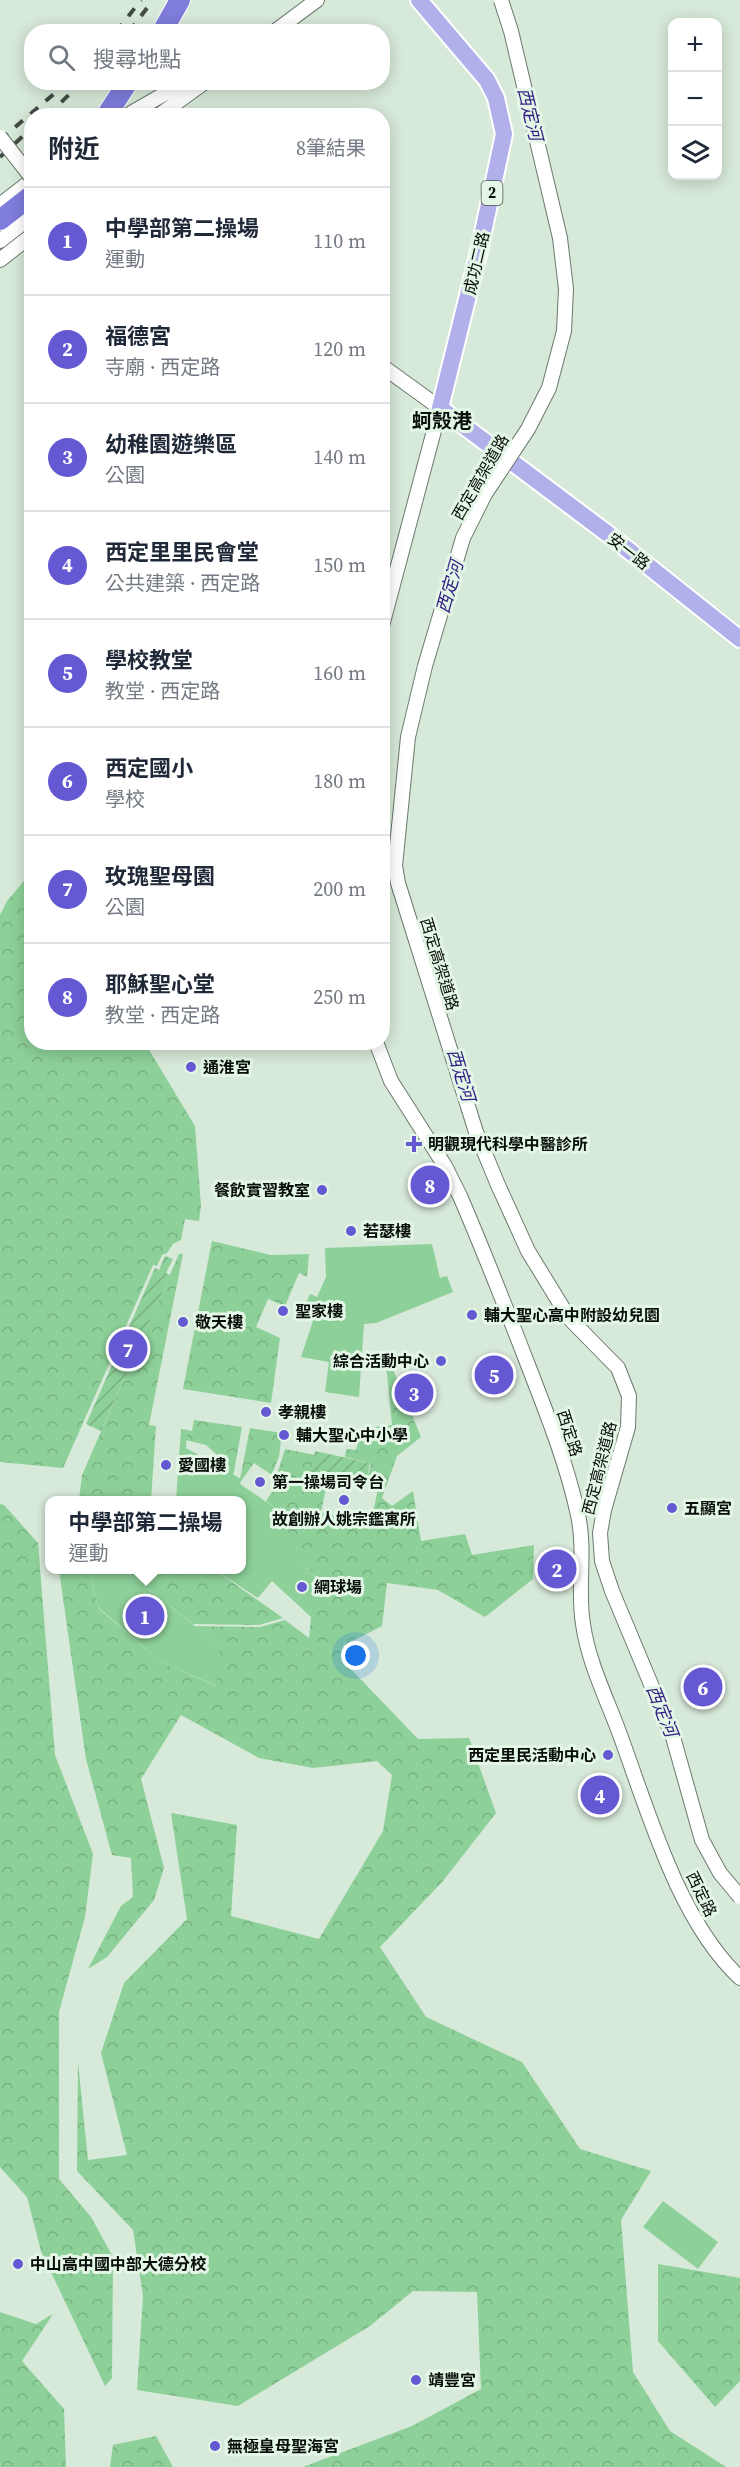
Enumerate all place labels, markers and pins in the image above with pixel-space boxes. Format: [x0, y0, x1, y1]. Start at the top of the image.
place label: 通淮宮 [203, 1056, 251, 1078]
marker: 通淮宮 [184, 1060, 198, 1074]
place label: 明觀現代科學中醫診所 [428, 1133, 588, 1155]
marker: 明觀現代科學中醫診所 [405, 1135, 423, 1153]
pin: 8 [410, 1162, 450, 1208]
place label: 餐飲實習教室 [214, 1179, 310, 1201]
marker: 餐飲實習教室 [315, 1183, 329, 1197]
place label: 若瑟樓 [363, 1220, 411, 1242]
marker: 若瑟樓 [344, 1224, 358, 1238]
place label: 聖家樓 [295, 1300, 343, 1322]
marker: 聖家樓 [276, 1304, 290, 1318]
place label: 輔大聖心高中附設幼兒園 [484, 1304, 660, 1326]
marker: 輔大聖心高中附設幼兒園 [465, 1308, 479, 1322]
place label: 敬天樓 [195, 1311, 243, 1333]
marker: 敬天樓 [176, 1315, 190, 1329]
pin: 7 [108, 1326, 148, 1372]
place label: 綜合活動中心 [333, 1350, 429, 1372]
pin: 5 [474, 1352, 514, 1398]
marker: 綜合活動中心 [434, 1354, 448, 1368]
pin: 3 [394, 1370, 434, 1416]
place label: 孝親樓 [278, 1401, 326, 1423]
marker: 孝親樓 [259, 1405, 273, 1419]
place label: 輔大聖心中小學 [296, 1424, 408, 1446]
marker: 輔大聖心中小學 [277, 1428, 291, 1442]
place label: 愛國樓 [178, 1454, 226, 1476]
marker: 愛國樓 [159, 1458, 173, 1472]
place label: 第一操場司令台 [272, 1471, 384, 1493]
marker: 第一操場司令台 [253, 1475, 267, 1489]
marker: 故創辦人姚宗鑑寓所 [337, 1493, 351, 1507]
place label: 五顯宮 [684, 1497, 732, 1519]
marker: 五顯宮 [665, 1501, 679, 1515]
place label: 故創辦人姚宗鑑寓所 [272, 1508, 416, 1530]
pin: 2 [538, 1546, 576, 1592]
place label: 網球場 [314, 1576, 362, 1598]
marker: 網球場 [295, 1580, 309, 1594]
pin: 1 [126, 1594, 164, 1638]
pin: 6 [684, 1664, 722, 1710]
place label: 西定里民活動中心 [468, 1744, 596, 1766]
marker: 西定里民活動中心 [601, 1748, 615, 1762]
pin: 4 [580, 1772, 620, 1818]
place label: 中山高中國中部大德分校 [30, 2253, 207, 2275]
marker: 中山高中國中部大德分校 [11, 2257, 25, 2271]
place label: 靖豐宮 [428, 2369, 476, 2391]
marker: 靖豐宮 [409, 2373, 423, 2387]
place label: 無極皇母聖海宮 [227, 2435, 339, 2457]
marker: 無極皇母聖海宮 [208, 2439, 222, 2453]

